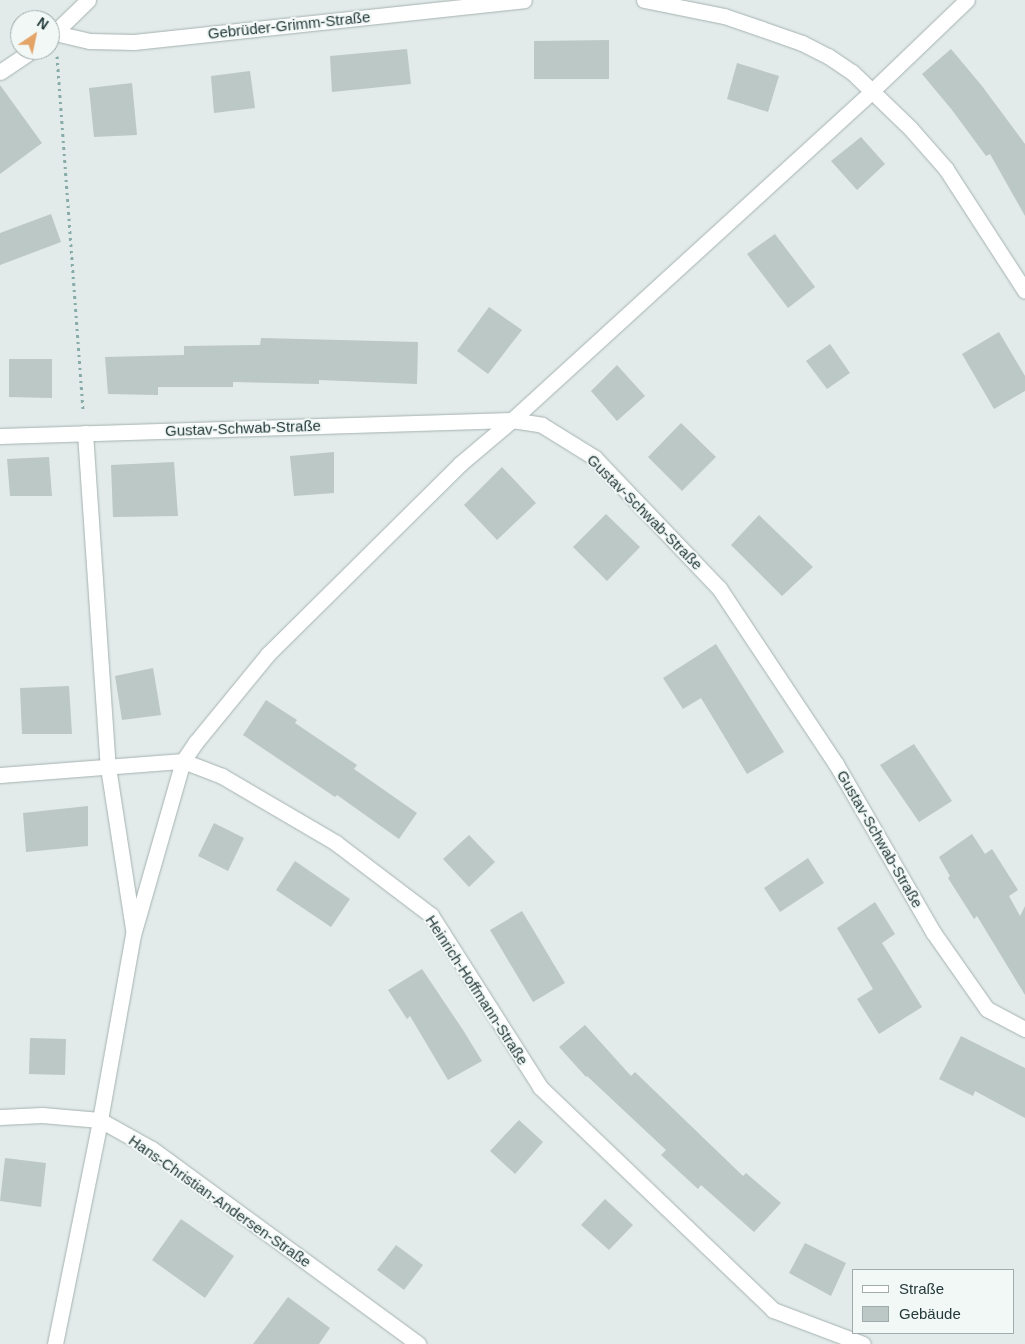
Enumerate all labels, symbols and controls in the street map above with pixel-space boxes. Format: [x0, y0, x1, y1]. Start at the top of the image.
street label: Gebrüder-Grimm-Straße [207, 8, 371, 42]
north arrow [10, 10, 60, 60]
text: N [34, 14, 51, 33]
street label: Gustav-Schwab-Straße [165, 416, 321, 440]
street label: Gustav-Schwab-Straße [584, 451, 706, 573]
street label: Gustav-Schwab-Straße [833, 767, 927, 911]
street label: Heinrich-Hoffmann-Straße [422, 912, 532, 1068]
street label: Hans-Christian-Andersen-Straße [125, 1131, 315, 1271]
legend [852, 1269, 1015, 1334]
text: Straße [899, 1280, 944, 1297]
text: Gebäude [899, 1305, 961, 1322]

